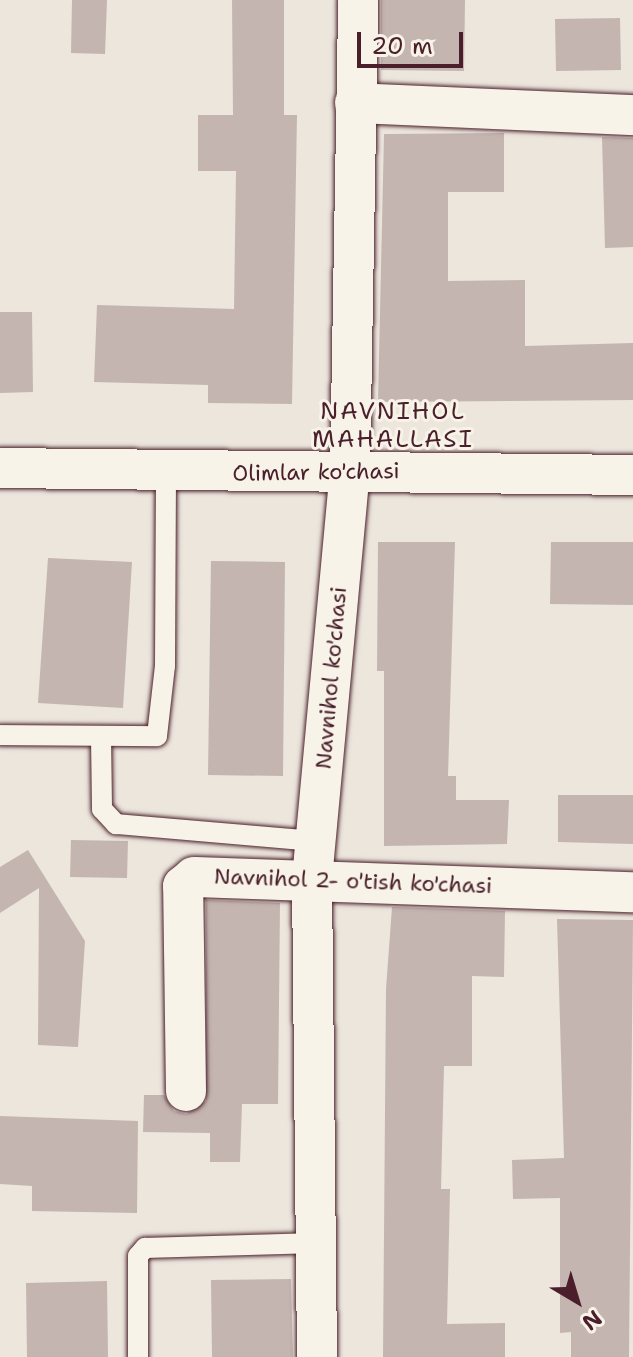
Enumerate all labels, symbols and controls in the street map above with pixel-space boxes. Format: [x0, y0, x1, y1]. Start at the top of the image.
scale bar [361, 16, 467, 66]
text: 20 m [371, 30, 433, 62]
district label: NAVNIHOL MAHALLASI [312, 398, 474, 454]
street label: Olimlar ko'chasi [232, 457, 400, 487]
street label: Navnihol ko'chasi [310, 586, 352, 770]
street label: Navnihol 2- o'tish ko'chasi [213, 863, 493, 899]
north arrow [537, 1261, 617, 1341]
text: N [576, 1304, 608, 1337]

